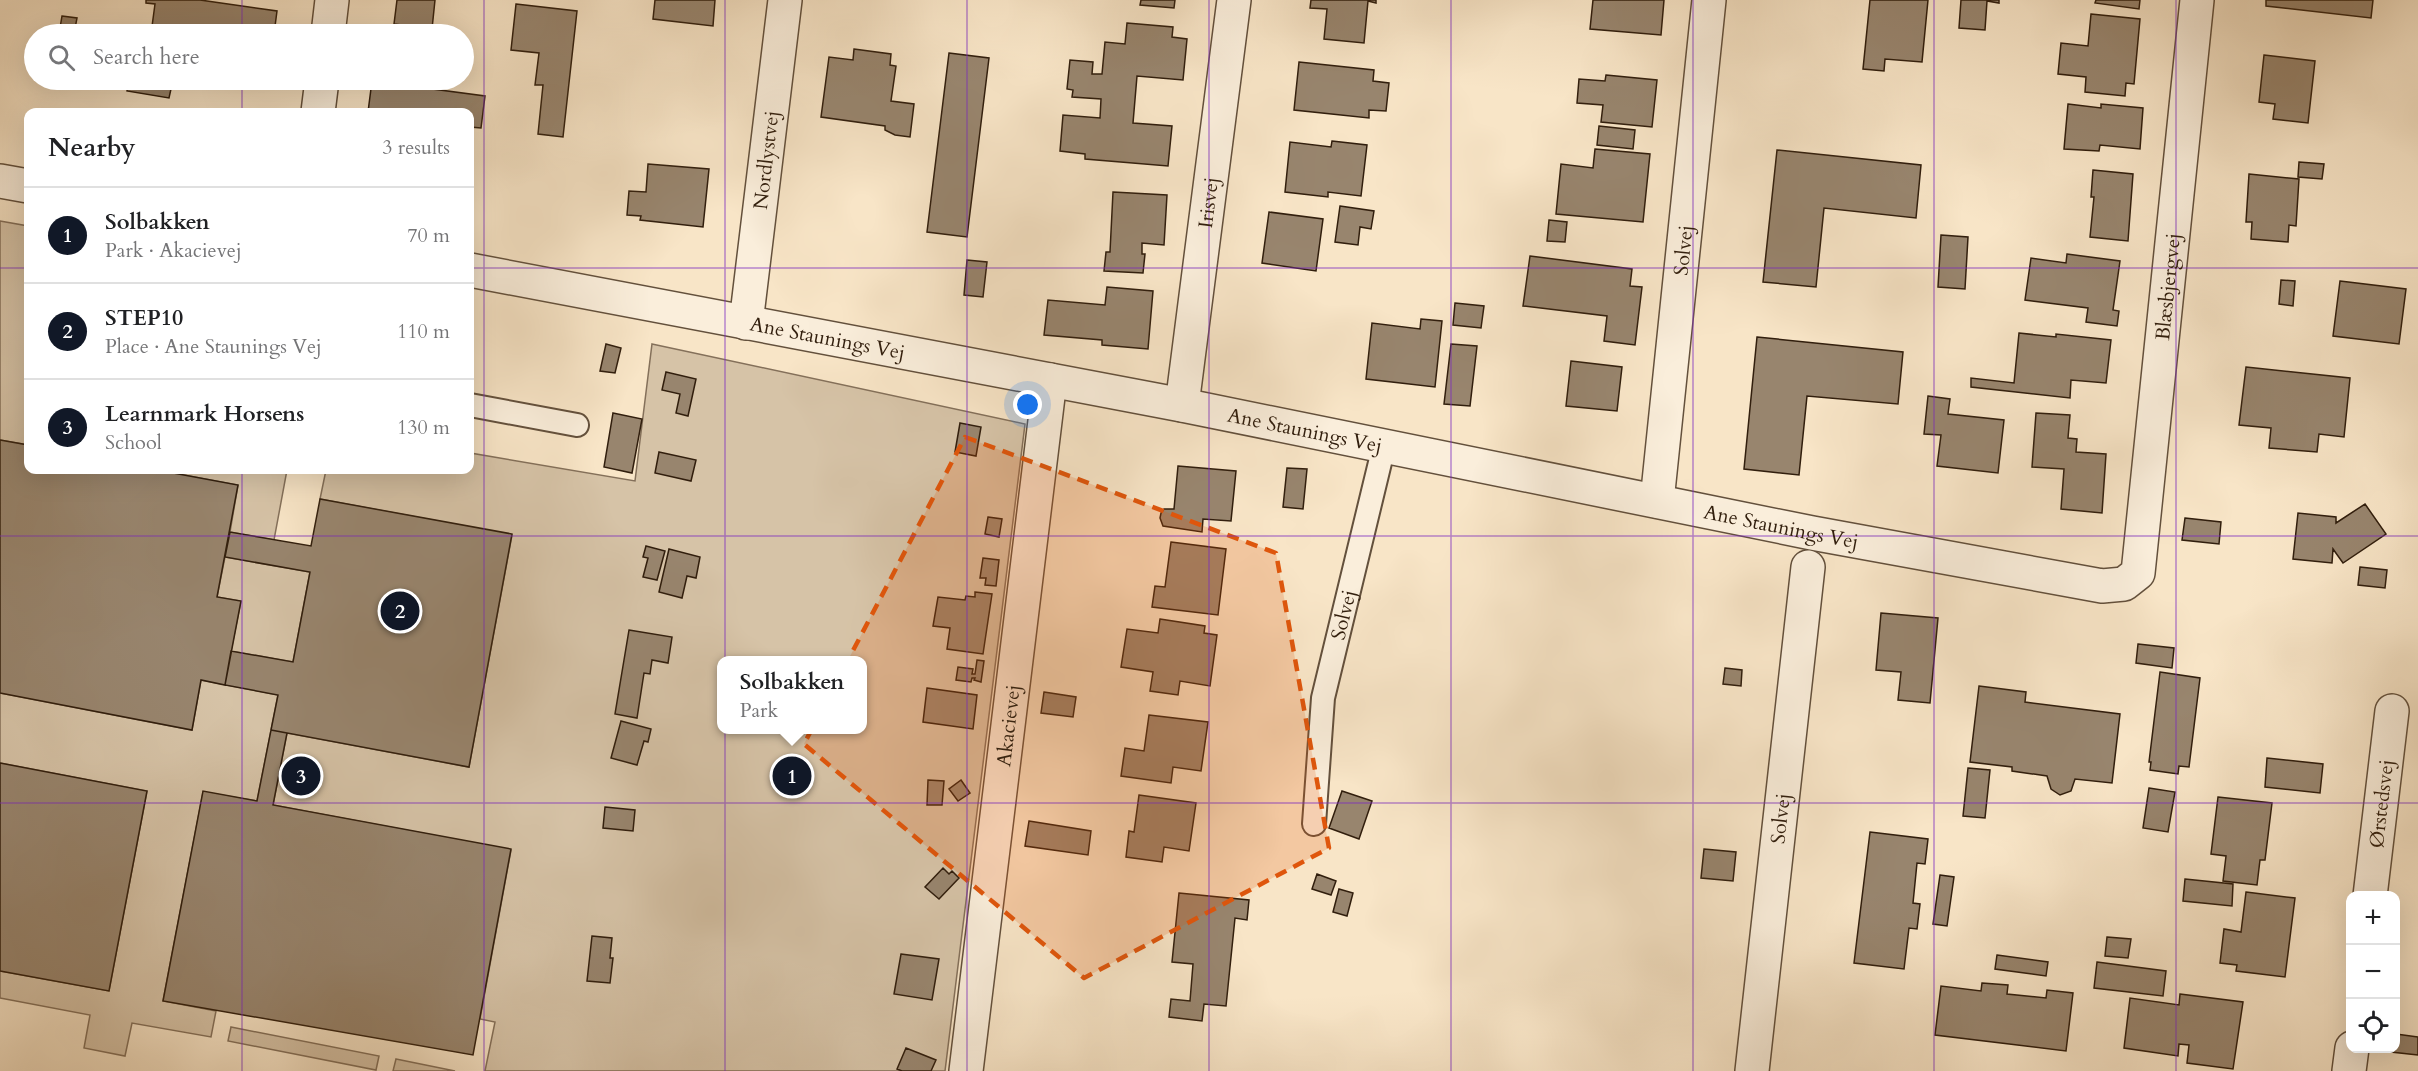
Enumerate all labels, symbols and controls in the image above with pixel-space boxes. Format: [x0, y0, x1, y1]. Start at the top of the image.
search box [24, 24, 474, 90]
icon: search [45, 41, 78, 74]
text: Search here [93, 42, 200, 72]
street label: Nordlystvej [747, 109, 786, 211]
text: Nearby [48, 130, 136, 165]
text: 3 results [382, 134, 450, 161]
street label: Irisvej [1192, 176, 1225, 230]
text: Solbakken [105, 207, 210, 237]
text: 1 [62, 222, 73, 249]
text: 70 m [407, 222, 450, 249]
street label: Solvej [1667, 224, 1700, 277]
street label: Blæsbjergvej [2149, 232, 2187, 342]
text: Park · Akacievej [105, 237, 242, 264]
text: STEP10 [105, 303, 183, 333]
street label: Ane Staunings Vej [748, 310, 907, 366]
text: 2 [62, 318, 73, 345]
text: 110 m [397, 318, 450, 345]
text: Place · Ane Staunings Vej [105, 333, 322, 360]
your location [1013, 390, 1042, 419]
text: Learnmark Horsens [105, 399, 304, 429]
street label: Ane Staunings Vej [1225, 402, 1384, 459]
text: 3 [62, 414, 73, 441]
text: 130 m [397, 414, 450, 441]
text: School [105, 429, 162, 456]
street label: Ane Staunings Vej [1701, 498, 1861, 555]
street label: Solvej [1325, 587, 1363, 643]
pin: 2 [380, 588, 420, 634]
popup [717, 656, 867, 734]
text: Solbakken [740, 667, 844, 697]
street label: Akacievej [990, 683, 1027, 768]
text: Park [740, 697, 778, 724]
pin: 3 [282, 754, 320, 798]
pin: 1 [772, 754, 812, 798]
street label: Ørstedsvej [2363, 758, 2400, 849]
street label: Solvej [1764, 792, 1797, 845]
map controls [2346, 891, 2400, 1053]
button: + [2346, 891, 2400, 945]
button: − [2346, 945, 2400, 999]
button: locate [2346, 999, 2400, 1053]

